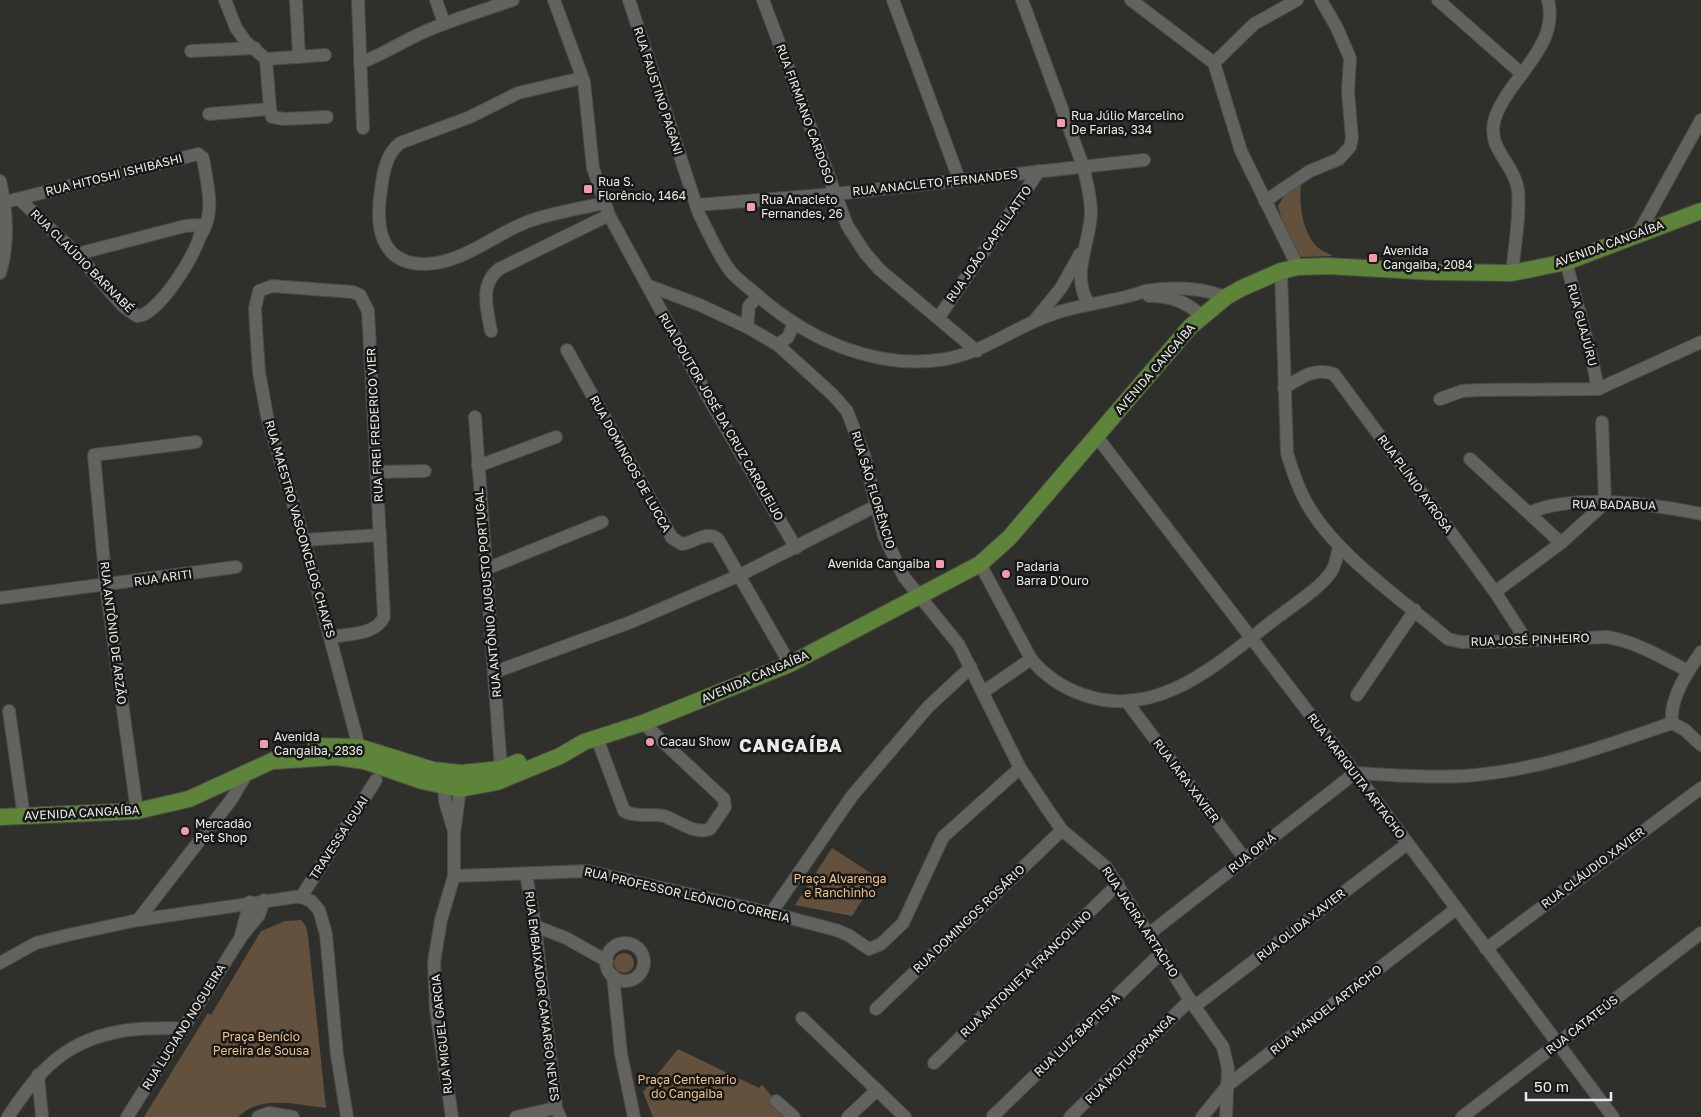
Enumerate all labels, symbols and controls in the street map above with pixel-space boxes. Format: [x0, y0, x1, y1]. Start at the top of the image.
street label: RUA FAUSTINO PAGANI [631, 25, 686, 157]
street label: RUA FIRMIANO CARDOSO [773, 42, 838, 186]
place label: Rua Júlio Marcelino De Farias, 334 [1071, 108, 1184, 137]
marker: Rua Júlio Marcelino De Farias, 334 [1055, 117, 1067, 129]
street label: RUA HITOSHI ISHIBASHI [44, 150, 184, 199]
street label: RUA ANACLETO FERNANDES [851, 166, 1019, 199]
place label: Rua S. Florêncio, 1464 [598, 174, 686, 203]
marker: Rua S. Florêncio, 1464 [582, 183, 594, 195]
street label: RUA JOÃO CAPELLATTO [943, 183, 1035, 305]
place label: Rua Anacleto Fernandes, 26 [761, 192, 843, 221]
marker: Rua Anacleto Fernandes, 26 [745, 201, 757, 213]
street label: RUA CLAÚDIO BARNABÉ [28, 206, 137, 315]
street label: AVENIDA CANGAÍBA [1552, 217, 1666, 270]
place label: Avenida Cangaiba, 2084 [1383, 243, 1473, 272]
marker: Avenida Cangaiba, 2084 [1367, 252, 1379, 264]
street label: RUA GUAJÚRU [1564, 282, 1601, 368]
street label: RUA DOUTOR JOSÉ DA CRUZ CARQUEIJO [656, 310, 787, 523]
street label: AVENIDA CANGAÍBA [1111, 320, 1198, 417]
street label: RUA FREI FREDERICO VIER [363, 348, 386, 503]
street label: RUA DOMINGOS DE LUCCA [587, 393, 674, 535]
street label: RUA MAESTRO VASCONCELOS CHAVES [262, 418, 339, 640]
street label: RUA SÃO FLORÊNCIO [848, 429, 899, 551]
street label: RUA PLÍNIO AYROSA [1375, 432, 1456, 536]
street label: RUA ANTÔNIO AUGUSTO PORTUGAL [471, 488, 504, 698]
street label: RUA BADABUA [1572, 496, 1656, 513]
place label: Avenida Cangaiba [828, 556, 930, 571]
marker: Avenida Cangaiba [934, 558, 946, 570]
place label: Padaria Barra D'Ouro [1016, 559, 1089, 588]
street label: RUA ANTÔNIO DE ARZÃO [97, 560, 130, 706]
street label: RUA ARITI [133, 566, 193, 589]
marker: Padaria Barra D'Ouro [1000, 568, 1012, 580]
street label: RUA JOSÉ PINHEIRO [1470, 630, 1590, 649]
street label: AVENIDA CANGAÍBA [699, 647, 811, 706]
street label: RUA MARIQUITA ARTACHO [1304, 710, 1409, 841]
place label: Avenida Cangaiba, 2836 [274, 729, 363, 758]
place label: Cacau Show [660, 734, 731, 749]
district label: CANGAÍBA [739, 734, 843, 756]
marker: Cacau Show [644, 736, 656, 748]
street label: RUA IARA XAVIER [1150, 736, 1223, 826]
marker: Avenida Cangaiba, 2836 [258, 738, 270, 750]
street label: TRAVESSA IGUAI [306, 793, 371, 882]
street label: AVENIDA CANGAÍBA [24, 802, 140, 823]
place label: Mercadão Pet Shop [195, 816, 252, 845]
street label: RUA CLÁUDIO XAVIER [1538, 824, 1647, 911]
marker: Mercadão Pet Shop [179, 825, 191, 837]
street label: RUA OPIÁ [1225, 829, 1278, 876]
street label: RUA DOMINGOS ROSÁRIO [910, 861, 1028, 976]
street label: RUA JACIRA ARTACHO [1099, 863, 1182, 980]
street label: RUA PROFESSOR LEÔNCIO CORREIA [583, 864, 791, 926]
park label: Praça Alvarenga e Ranchinho [793, 871, 887, 900]
street label: RUA OLIDA XAVIER [1253, 885, 1348, 964]
street label: RUA EMBAIXADOR CAMARGO NEVES [522, 890, 563, 1102]
street label: RUA ANTONIETA FRANCOLINO [957, 907, 1094, 1040]
street label: RUA LUCIANO NOGUEIRA [138, 961, 229, 1093]
street label: RUA MANOEL ARTACHO [1267, 961, 1385, 1058]
street label: RUA MIGUEL GARCIA [428, 973, 455, 1095]
street label: RUA LUIZ BAPTISTA [1031, 990, 1123, 1079]
street label: RUA CATATEÚS [1543, 992, 1621, 1057]
street label: RUA MOTUPORANGA [1082, 1011, 1178, 1107]
park label: Praça Benício Pereira de Sousa [213, 1029, 309, 1058]
scale bar [1526, 1070, 1611, 1102]
park label: Praça Centenario do Cangaiba [638, 1072, 736, 1101]
text: 50 m [1534, 1077, 1569, 1095]

